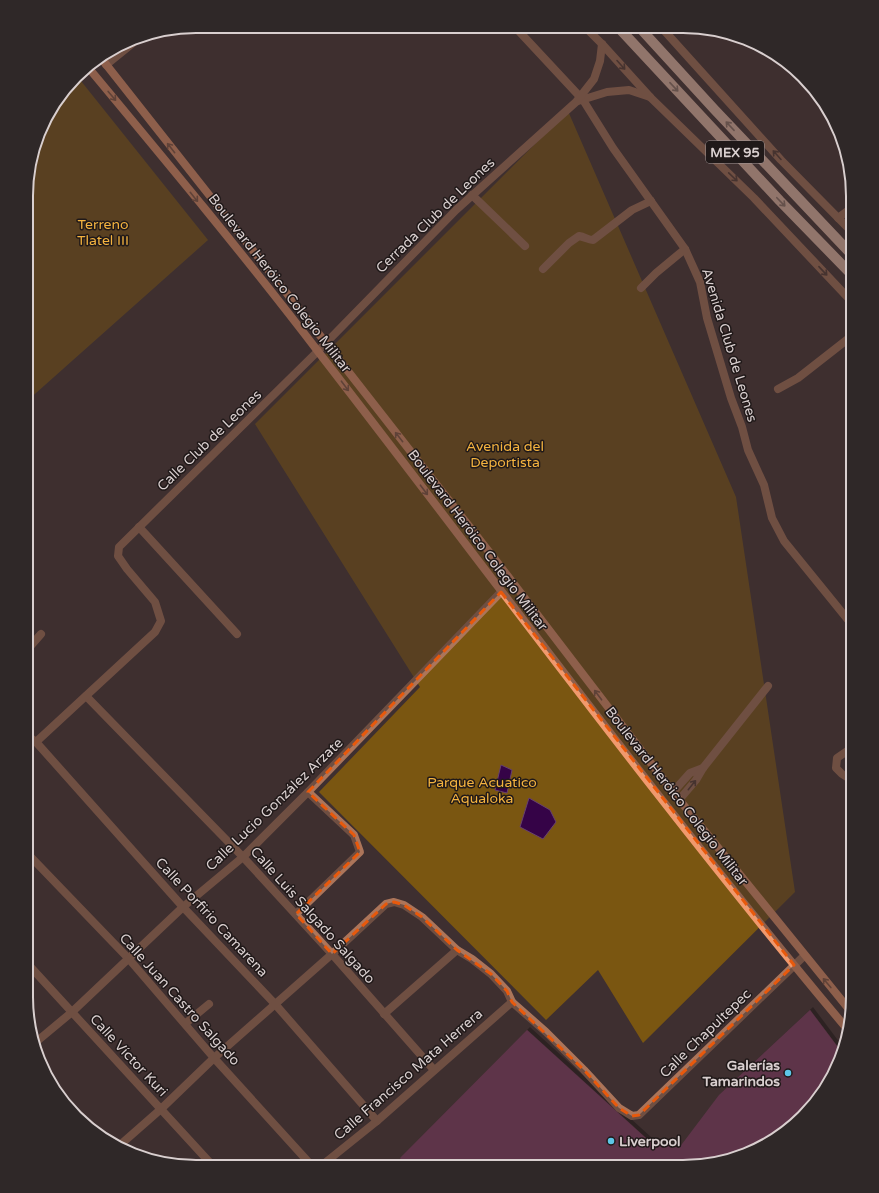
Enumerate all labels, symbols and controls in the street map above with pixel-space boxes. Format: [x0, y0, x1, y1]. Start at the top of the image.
one-way arrow [617, 60, 626, 70]
one-way arrow [669, 82, 678, 92]
one-way arrow [108, 91, 117, 101]
one-way arrow [725, 121, 735, 131]
road number: MEX 95 [706, 141, 764, 163]
one-way arrow [167, 142, 176, 153]
one-way arrow [773, 151, 782, 161]
street label: Cerrada Club de Leones [372, 154, 499, 277]
one-way arrow [728, 172, 738, 182]
one-way arrow [190, 191, 199, 202]
street label: Boulevard Heróico Colegio Militar [205, 191, 355, 377]
one-way arrow [777, 197, 786, 207]
park label: Terreno Tlatel III [77, 216, 129, 249]
street label: Avenida Club de Leones [698, 266, 761, 424]
one-way arrow [818, 266, 828, 276]
one-way arrow [340, 381, 349, 392]
street label: Calle Club de Leones [154, 386, 265, 495]
one-way arrow [395, 431, 403, 442]
park label: Avenida del Deportista [466, 438, 544, 471]
street label: Boulevard Heróico Colegio Militar [404, 446, 552, 635]
one-way arrow [419, 484, 428, 495]
one-way arrow [594, 689, 602, 700]
street label: Boulevard Heróico Colegio Militar [602, 704, 752, 890]
street label: Calle Lucio González Arzate [202, 734, 346, 874]
park label: Parque Acuatico Aqualoka [427, 774, 537, 807]
one-way arrow [688, 779, 697, 790]
street label: Calle Luis Salgado Salgado [247, 843, 379, 987]
street label: Calle Porfirio Camarena [152, 854, 271, 981]
street label: Calle Juan Castro Salgado [116, 930, 244, 1069]
one-way arrow [822, 978, 831, 989]
street label: Calle Chapultepec [656, 985, 755, 1081]
street label: Calle Francisco Mata Herrera [331, 1005, 486, 1144]
street label: Calle Víctor Kuri [86, 1011, 171, 1100]
place label: Galerías Tamarindos [702, 1057, 780, 1090]
marker: Galerías Tamarindos [783, 1068, 793, 1078]
place label: Liverpool [619, 1133, 681, 1150]
marker: Liverpool [606, 1136, 616, 1146]

